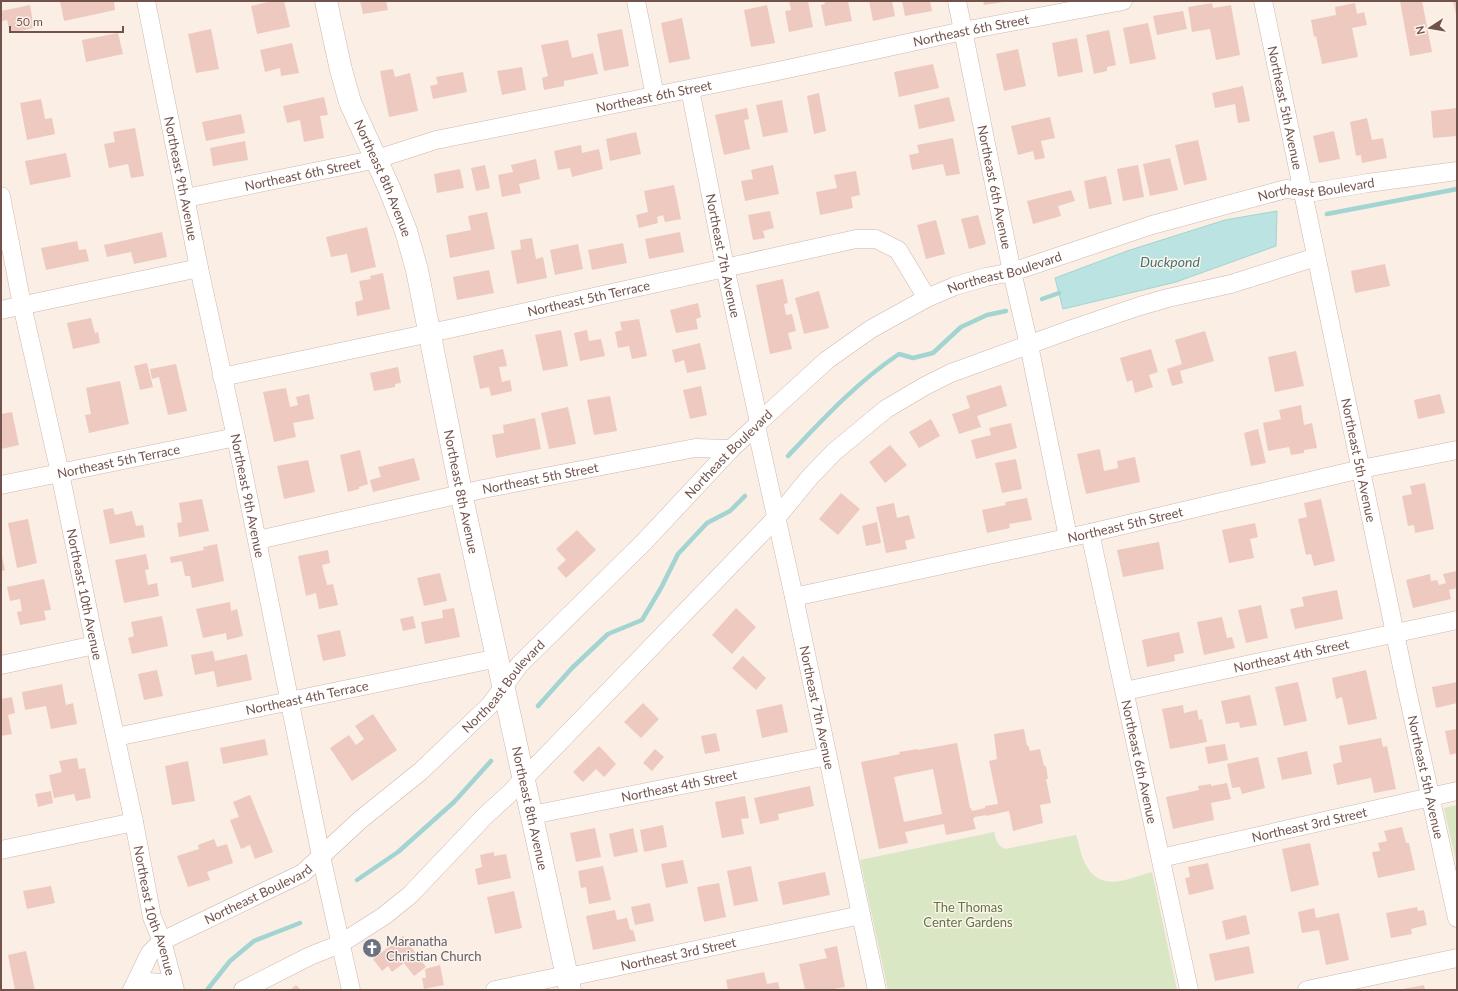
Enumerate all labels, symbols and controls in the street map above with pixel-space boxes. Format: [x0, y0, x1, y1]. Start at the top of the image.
scale bar [10, 8, 123, 34]
north arrow [1410, 8, 1450, 48]
street label: Northeast 6th Street [911, 11, 1030, 50]
text: 50 m [16, 14, 43, 29]
text: N [1412, 25, 1427, 36]
street label: Northeast 5th Avenue [1265, 44, 1306, 171]
street label: Northeast 6th Street [594, 77, 713, 116]
street label: Northeast 9th Avenue [161, 115, 201, 242]
street label: Northeast 8th Avenue [351, 117, 415, 239]
street label: Northeast 6th Avenue [974, 124, 1015, 251]
street label: Northeast 6th Street [243, 154, 362, 194]
street label: Northeast Boulevard [1256, 174, 1375, 204]
street label: Northeast 7th Avenue [703, 192, 744, 319]
street label: Northeast Boulevard [945, 248, 1064, 296]
water label: Duckpond [1140, 253, 1200, 270]
street label: Northeast 5th Terrace [526, 277, 651, 319]
street label: Northeast 5th Avenue [1338, 397, 1380, 524]
street label: Northeast Boulevard [681, 406, 775, 502]
street label: Northeast 8th Avenue [441, 428, 482, 555]
street label: Northeast 9th Avenue [227, 432, 268, 559]
street label: Northeast 5th Terrace [56, 441, 182, 481]
street label: Northeast 5th Street [481, 459, 600, 497]
street label: Northeast 5th Street [1066, 503, 1185, 546]
street label: Northeast 10th Avenue [64, 527, 106, 662]
street label: Northeast 4th Street [1232, 635, 1351, 676]
street label: Northeast Boulevard [458, 636, 548, 736]
street label: Northeast 7th Avenue [796, 644, 838, 771]
street label: Northeast 4th Terrace [244, 677, 370, 718]
street label: Northeast 6th Avenue [1118, 698, 1161, 825]
street label: Northeast 5th Avenue [1405, 714, 1447, 841]
street label: Northeast 8th Avenue [509, 745, 551, 872]
street label: Northeast 4th Street [620, 766, 739, 805]
street label: Northeast 3rd Street [1250, 804, 1369, 845]
street label: Northeast 10th Avenue [131, 844, 179, 977]
street label: Northeast Boulevard [202, 861, 315, 927]
park label: The Thomas Center Gardens [923, 899, 1013, 930]
place label: Maranatha Christian Church [386, 933, 482, 964]
street label: Northeast 3rd Street [619, 934, 738, 974]
church icon: Maranatha Christian Church [361, 937, 383, 959]

